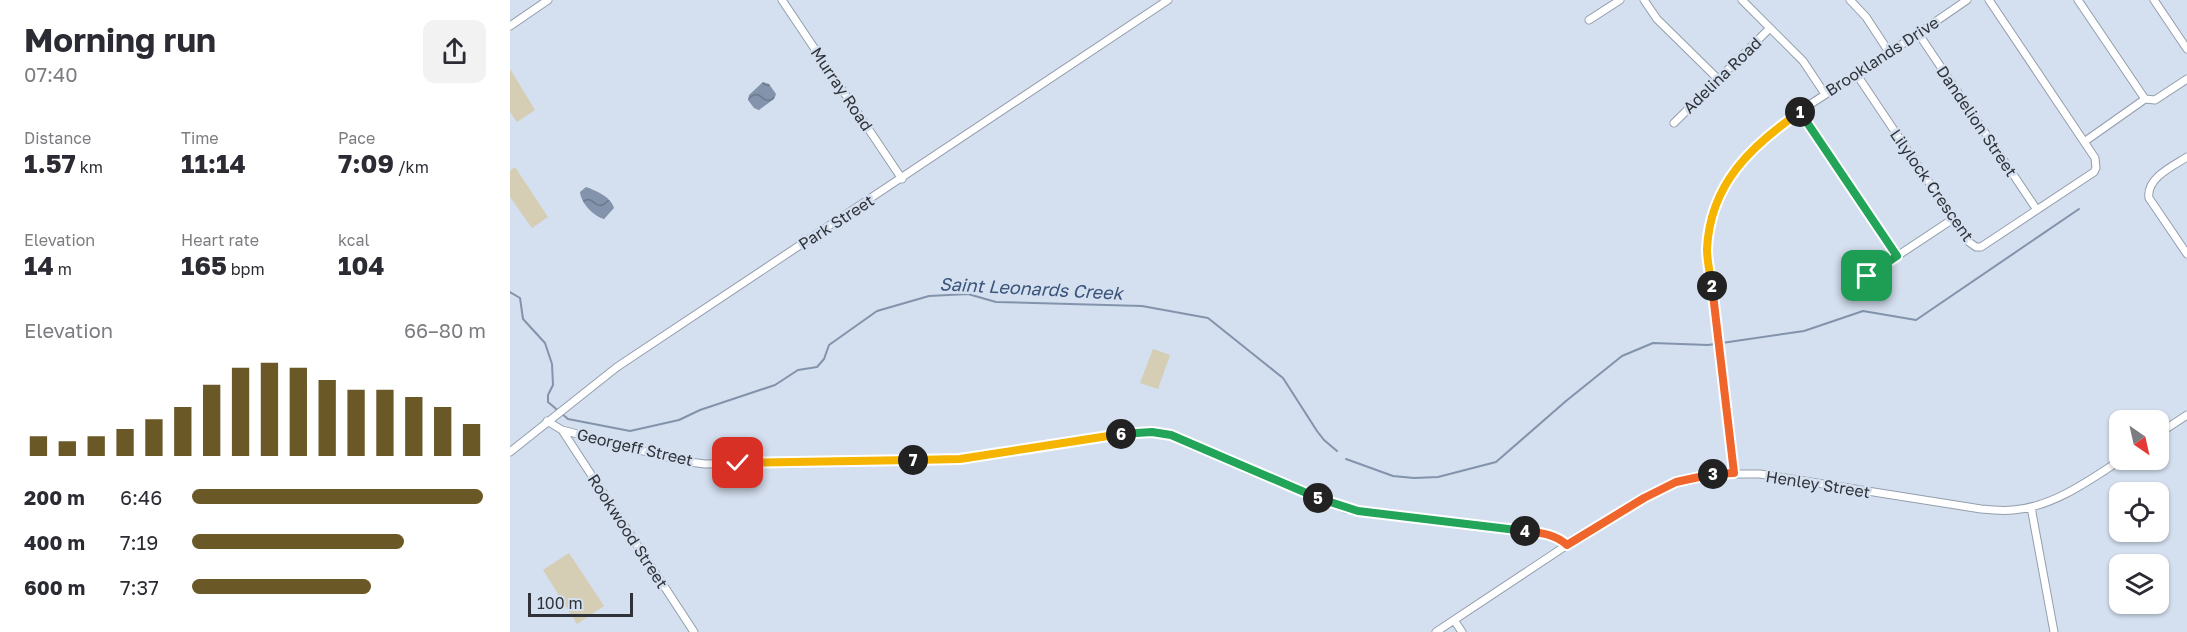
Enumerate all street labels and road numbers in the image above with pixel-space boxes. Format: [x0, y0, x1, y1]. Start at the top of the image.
street label: Brooklands Drive [1822, 12, 1942, 100]
street label: Adelina Road [1679, 33, 1765, 117]
street label: Murray Road [807, 43, 877, 135]
street label: Dandelion Street [1933, 62, 2021, 180]
street label: Lilylock Crescent [1886, 125, 1978, 245]
street label: Park Street [794, 190, 878, 254]
street label: Georgeff Street [575, 424, 695, 470]
street label: Henley Street [1764, 466, 1872, 502]
street label: Rookwood Street [584, 470, 672, 592]

